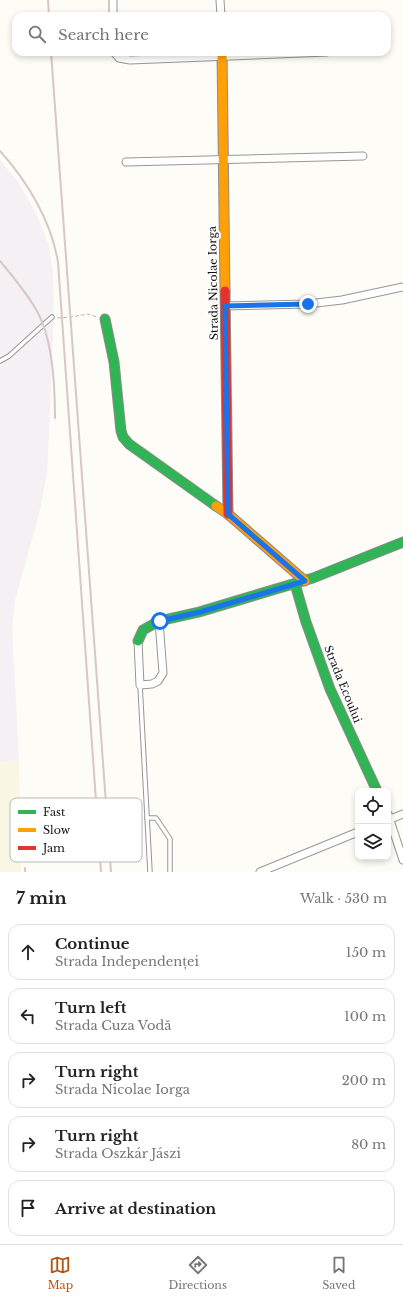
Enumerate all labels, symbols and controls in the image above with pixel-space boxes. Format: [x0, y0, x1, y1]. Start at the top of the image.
search box [12, 12, 391, 56]
icon: search [26, 23, 48, 45]
text: Search here [58, 25, 149, 44]
street label: Strada Nicolae Iorga [205, 225, 221, 340]
route end [299, 295, 317, 313]
route start [151, 612, 169, 630]
street label: Strada Ecoului [321, 643, 365, 725]
map controls [355, 788, 391, 860]
button: locate [355, 788, 391, 824]
legend [10, 798, 142, 862]
text: Fast [43, 805, 66, 819]
text: Slow [43, 823, 71, 837]
button: layers [355, 824, 391, 860]
text: Jam [41, 841, 65, 855]
text: 7 min [16, 888, 67, 909]
text: Walk · 530 m [300, 890, 387, 907]
text: Continue [55, 934, 130, 953]
icon: ahead [17, 941, 39, 963]
text: 150 m [346, 944, 386, 961]
text: Strada Independenței [55, 953, 199, 970]
text: Turn left [55, 998, 126, 1017]
icon: left [17, 1005, 39, 1027]
text: 100 m [344, 1008, 386, 1025]
text: Strada Cuza Vodă [55, 1017, 171, 1034]
text: Turn right [55, 1062, 138, 1081]
icon: right [17, 1069, 39, 1091]
text: 200 m [342, 1072, 386, 1089]
text: Strada Nicolae Iorga [55, 1081, 190, 1098]
text: Turn right [55, 1126, 138, 1145]
icon: right [17, 1133, 39, 1155]
text: 80 m [351, 1136, 386, 1153]
text: Strada Oszkár Jászi [55, 1145, 181, 1162]
icon: arrive [17, 1197, 39, 1219]
text: Arrive at destination [55, 1199, 216, 1218]
tab: Map [48, 1254, 73, 1292]
tab: Directions [168, 1254, 227, 1292]
tab: Saved [322, 1254, 355, 1292]

